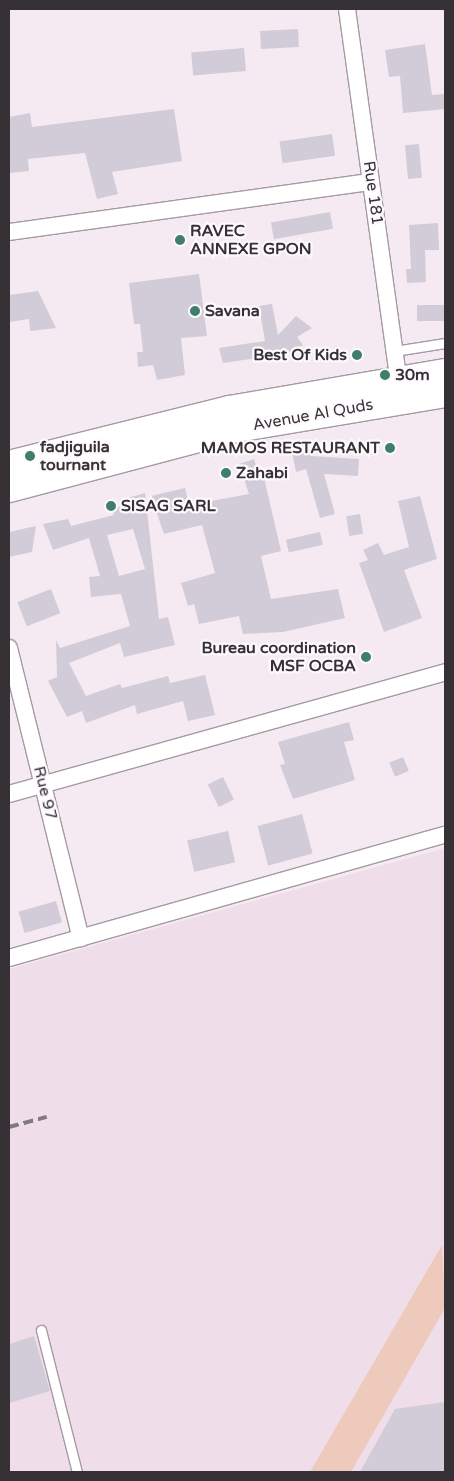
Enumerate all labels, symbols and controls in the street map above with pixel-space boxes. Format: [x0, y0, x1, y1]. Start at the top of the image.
street label: Rue 181 [359, 160, 387, 226]
place label: RAVEC ANNEXE GPON [190, 221, 312, 259]
marker: RAVEC ANNEXE GPON [174, 234, 186, 246]
place label: Savana [205, 301, 260, 321]
marker: Savana [189, 305, 201, 317]
place label: Best Of Kids [253, 345, 347, 365]
marker: Best Of Kids [351, 349, 363, 361]
place label: 30m [395, 365, 430, 385]
marker: 30m [379, 369, 391, 381]
street label: Avenue Al Quds [251, 395, 375, 435]
place label: fadjiguila tournant [40, 437, 110, 475]
place label: MAMOS RESTAURANT [201, 438, 380, 458]
marker: MAMOS RESTAURANT [384, 442, 396, 454]
marker: fadjiguila tournant [24, 450, 36, 462]
place label: Zahabi [236, 463, 288, 483]
marker: Zahabi [220, 467, 232, 479]
place label: SISAG SARL [121, 496, 216, 516]
marker: SISAG SARL [105, 500, 117, 512]
place label: Bureau coordination MSF OCBA [202, 638, 356, 676]
marker: Bureau coordination MSF OCBA [360, 651, 372, 663]
street label: Rue 97 [29, 764, 61, 822]

